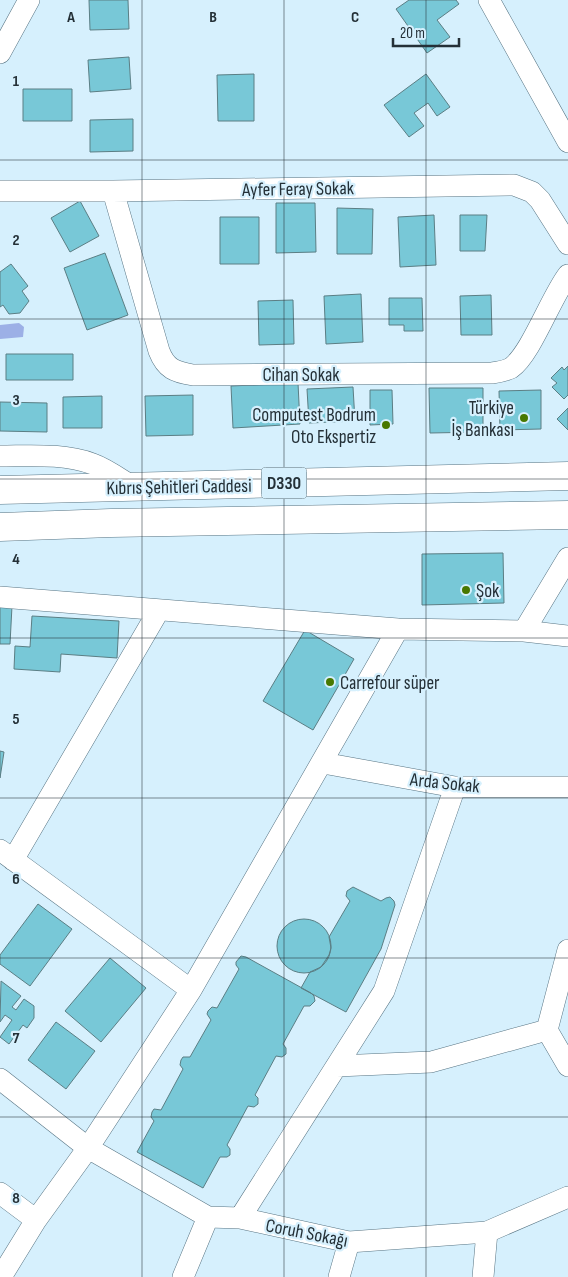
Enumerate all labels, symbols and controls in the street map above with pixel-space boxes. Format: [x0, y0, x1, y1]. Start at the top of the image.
text: A [66, 8, 75, 27]
text: B [209, 8, 217, 27]
text: C [351, 8, 359, 27]
scale bar [393, 15, 459, 47]
text: 20 m [400, 24, 425, 43]
text: 1 [13, 72, 20, 91]
street label: Ayfer Feray Sokak [241, 177, 355, 202]
text: 2 [12, 231, 20, 250]
street label: Cihan Sokak [262, 364, 340, 387]
text: 3 [12, 391, 20, 410]
place label: Türkiye İş Bankası [451, 397, 514, 442]
place label: Computest Bodrum Oto Ekspertiz [252, 404, 376, 449]
marker: Türkiye İş Bankası [518, 412, 530, 424]
marker: Computest Bodrum Oto Ekspertiz [380, 419, 392, 431]
road number: D330 [262, 468, 306, 498]
street label: Kıbrıs Şehitleri Caddesi [106, 475, 252, 500]
text: 4 [12, 550, 20, 569]
place label: Şok [476, 580, 500, 603]
marker: Şok [460, 584, 472, 596]
place label: Carrefour süper [340, 672, 440, 695]
marker: Carrefour süper [324, 676, 336, 688]
text: 5 [12, 710, 20, 729]
street label: Arda Sokak [408, 768, 481, 799]
text: 6 [12, 870, 20, 889]
text: 7 [13, 1029, 20, 1048]
text: 8 [12, 1189, 20, 1208]
street label: Coruh Sokağı [264, 1214, 350, 1253]

